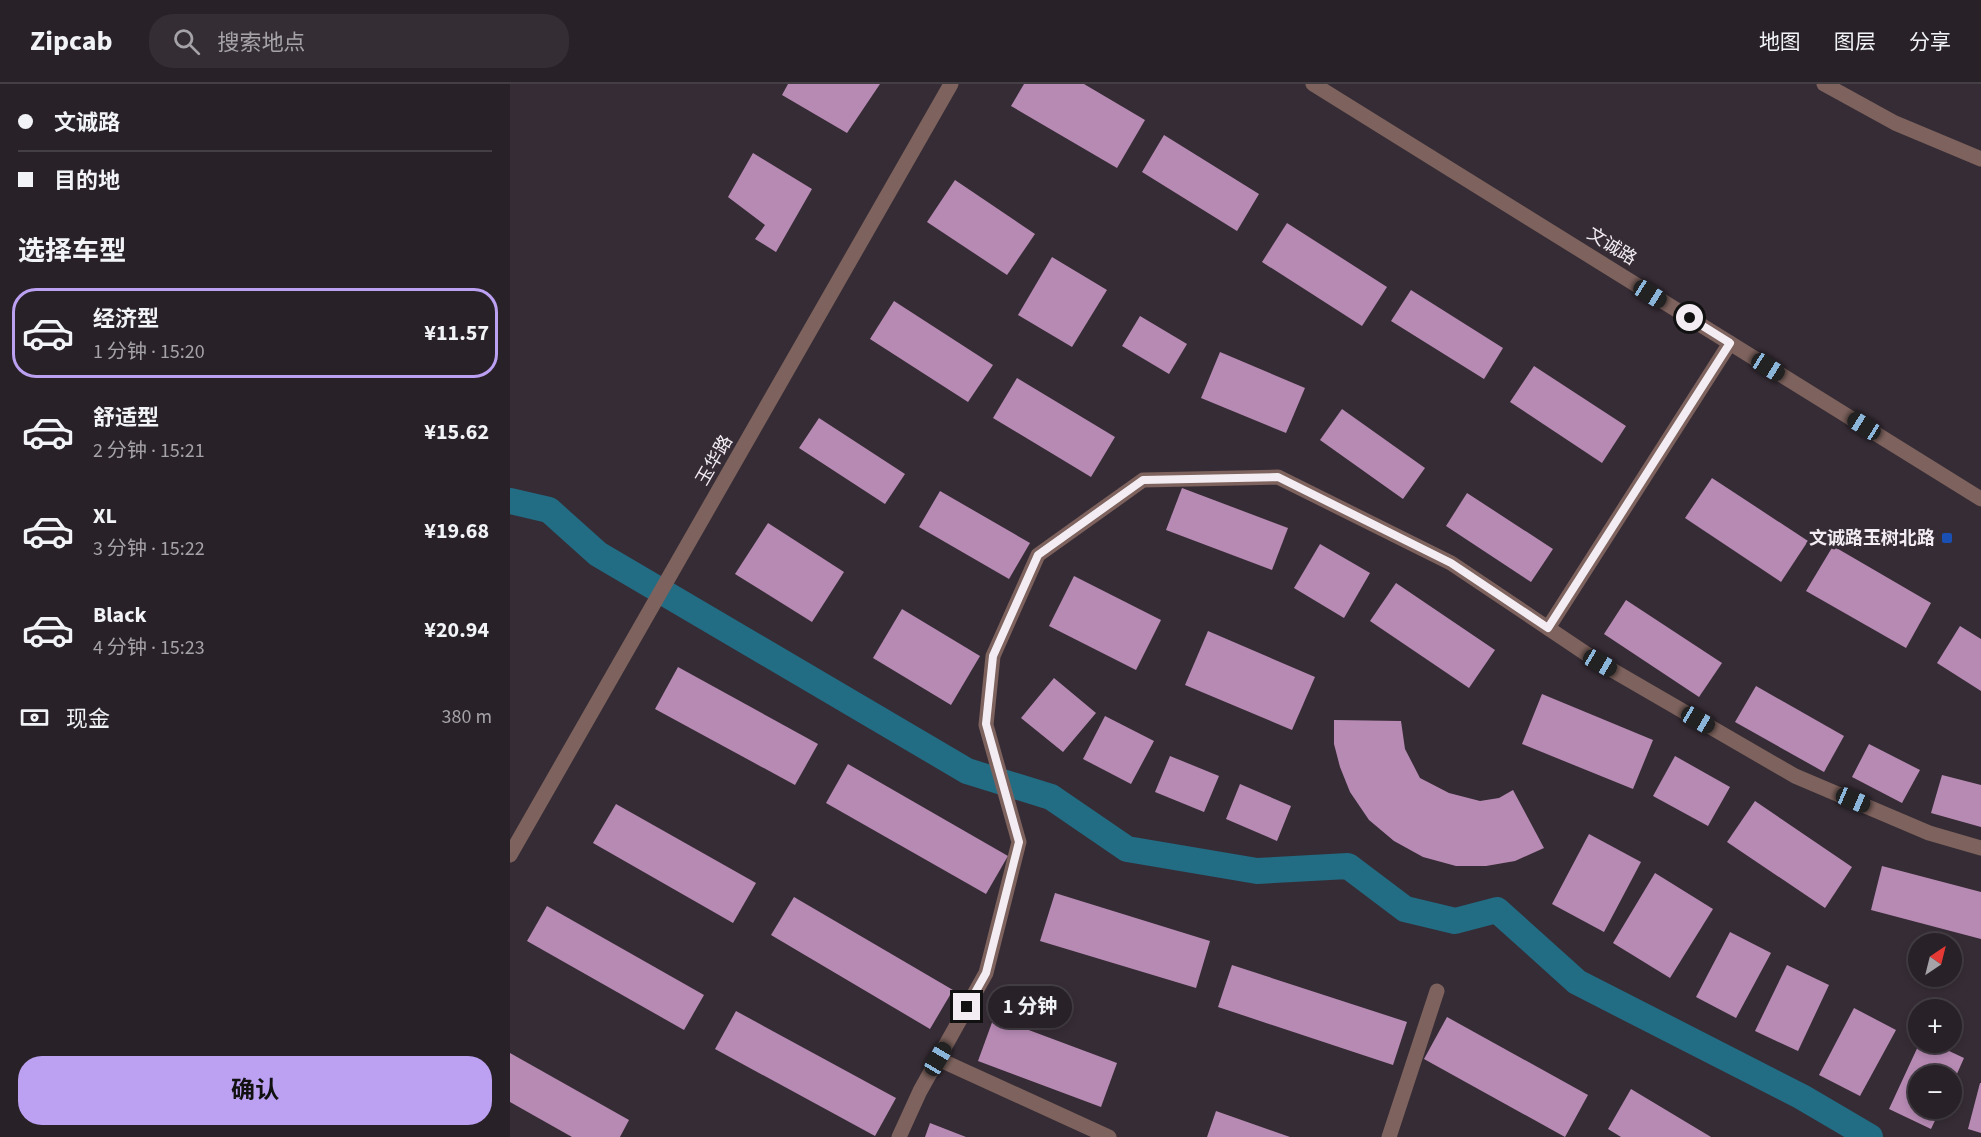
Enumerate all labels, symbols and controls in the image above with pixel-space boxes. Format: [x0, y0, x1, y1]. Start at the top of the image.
search box [149, 14, 569, 68]
text: Zipcab [30, 21, 113, 61]
icon: search [170, 25, 203, 58]
text: 搜索地点 [218, 27, 306, 59]
text: 地图 [1759, 27, 1801, 57]
text: 图层 [1834, 27, 1876, 57]
text: 分享 [1909, 27, 1951, 57]
text: 文诚路 [54, 107, 120, 139]
text: 目的地 [54, 165, 120, 197]
street label: 文诚路 [1582, 222, 1641, 271]
text: 选择车型 [18, 232, 126, 271]
car [1630, 277, 1670, 311]
text: 经济型 [93, 303, 159, 335]
route start [1676, 304, 1703, 331]
icon: car [21, 306, 75, 360]
text: ¥11.57 [424, 317, 489, 349]
text: 1 分钟 · 15:20 [93, 338, 205, 366]
car [1748, 350, 1788, 384]
text: 舒适型 [93, 402, 159, 434]
icon: car [21, 405, 75, 459]
car [1844, 409, 1884, 443]
text: ¥15.62 [424, 416, 489, 448]
street label: 玉华路 [690, 431, 739, 490]
text: 2 分钟 · 15:21 [93, 437, 205, 465]
text: XL [93, 500, 117, 532]
icon: car [21, 504, 75, 558]
text: ¥19.68 [424, 515, 489, 547]
place label: 文诚路玉树北路 [1809, 526, 1935, 551]
marker: 文诚路玉树北路 [1940, 531, 1954, 545]
text: 3 分钟 · 15:22 [93, 535, 205, 563]
text: Black [93, 599, 147, 631]
icon: car [21, 603, 75, 657]
text: ¥20.94 [424, 614, 489, 646]
text: 4 分钟 · 15:23 [93, 634, 205, 662]
car [1580, 646, 1620, 680]
icon: cash [18, 701, 51, 734]
text: 现金 [66, 703, 110, 735]
text: 380 m [442, 703, 492, 731]
car [1678, 703, 1718, 737]
car [1833, 785, 1873, 815]
north arrow [1908, 933, 1962, 987]
map controls [1908, 933, 1962, 1119]
callout: 1 分钟 [988, 986, 1072, 1028]
route end [953, 993, 980, 1020]
text: 1 分钟 [1003, 993, 1057, 1021]
button: + [1908, 999, 1962, 1053]
car [921, 1039, 955, 1079]
button: 确认 [18, 1056, 492, 1125]
button: − [1908, 1065, 1962, 1119]

